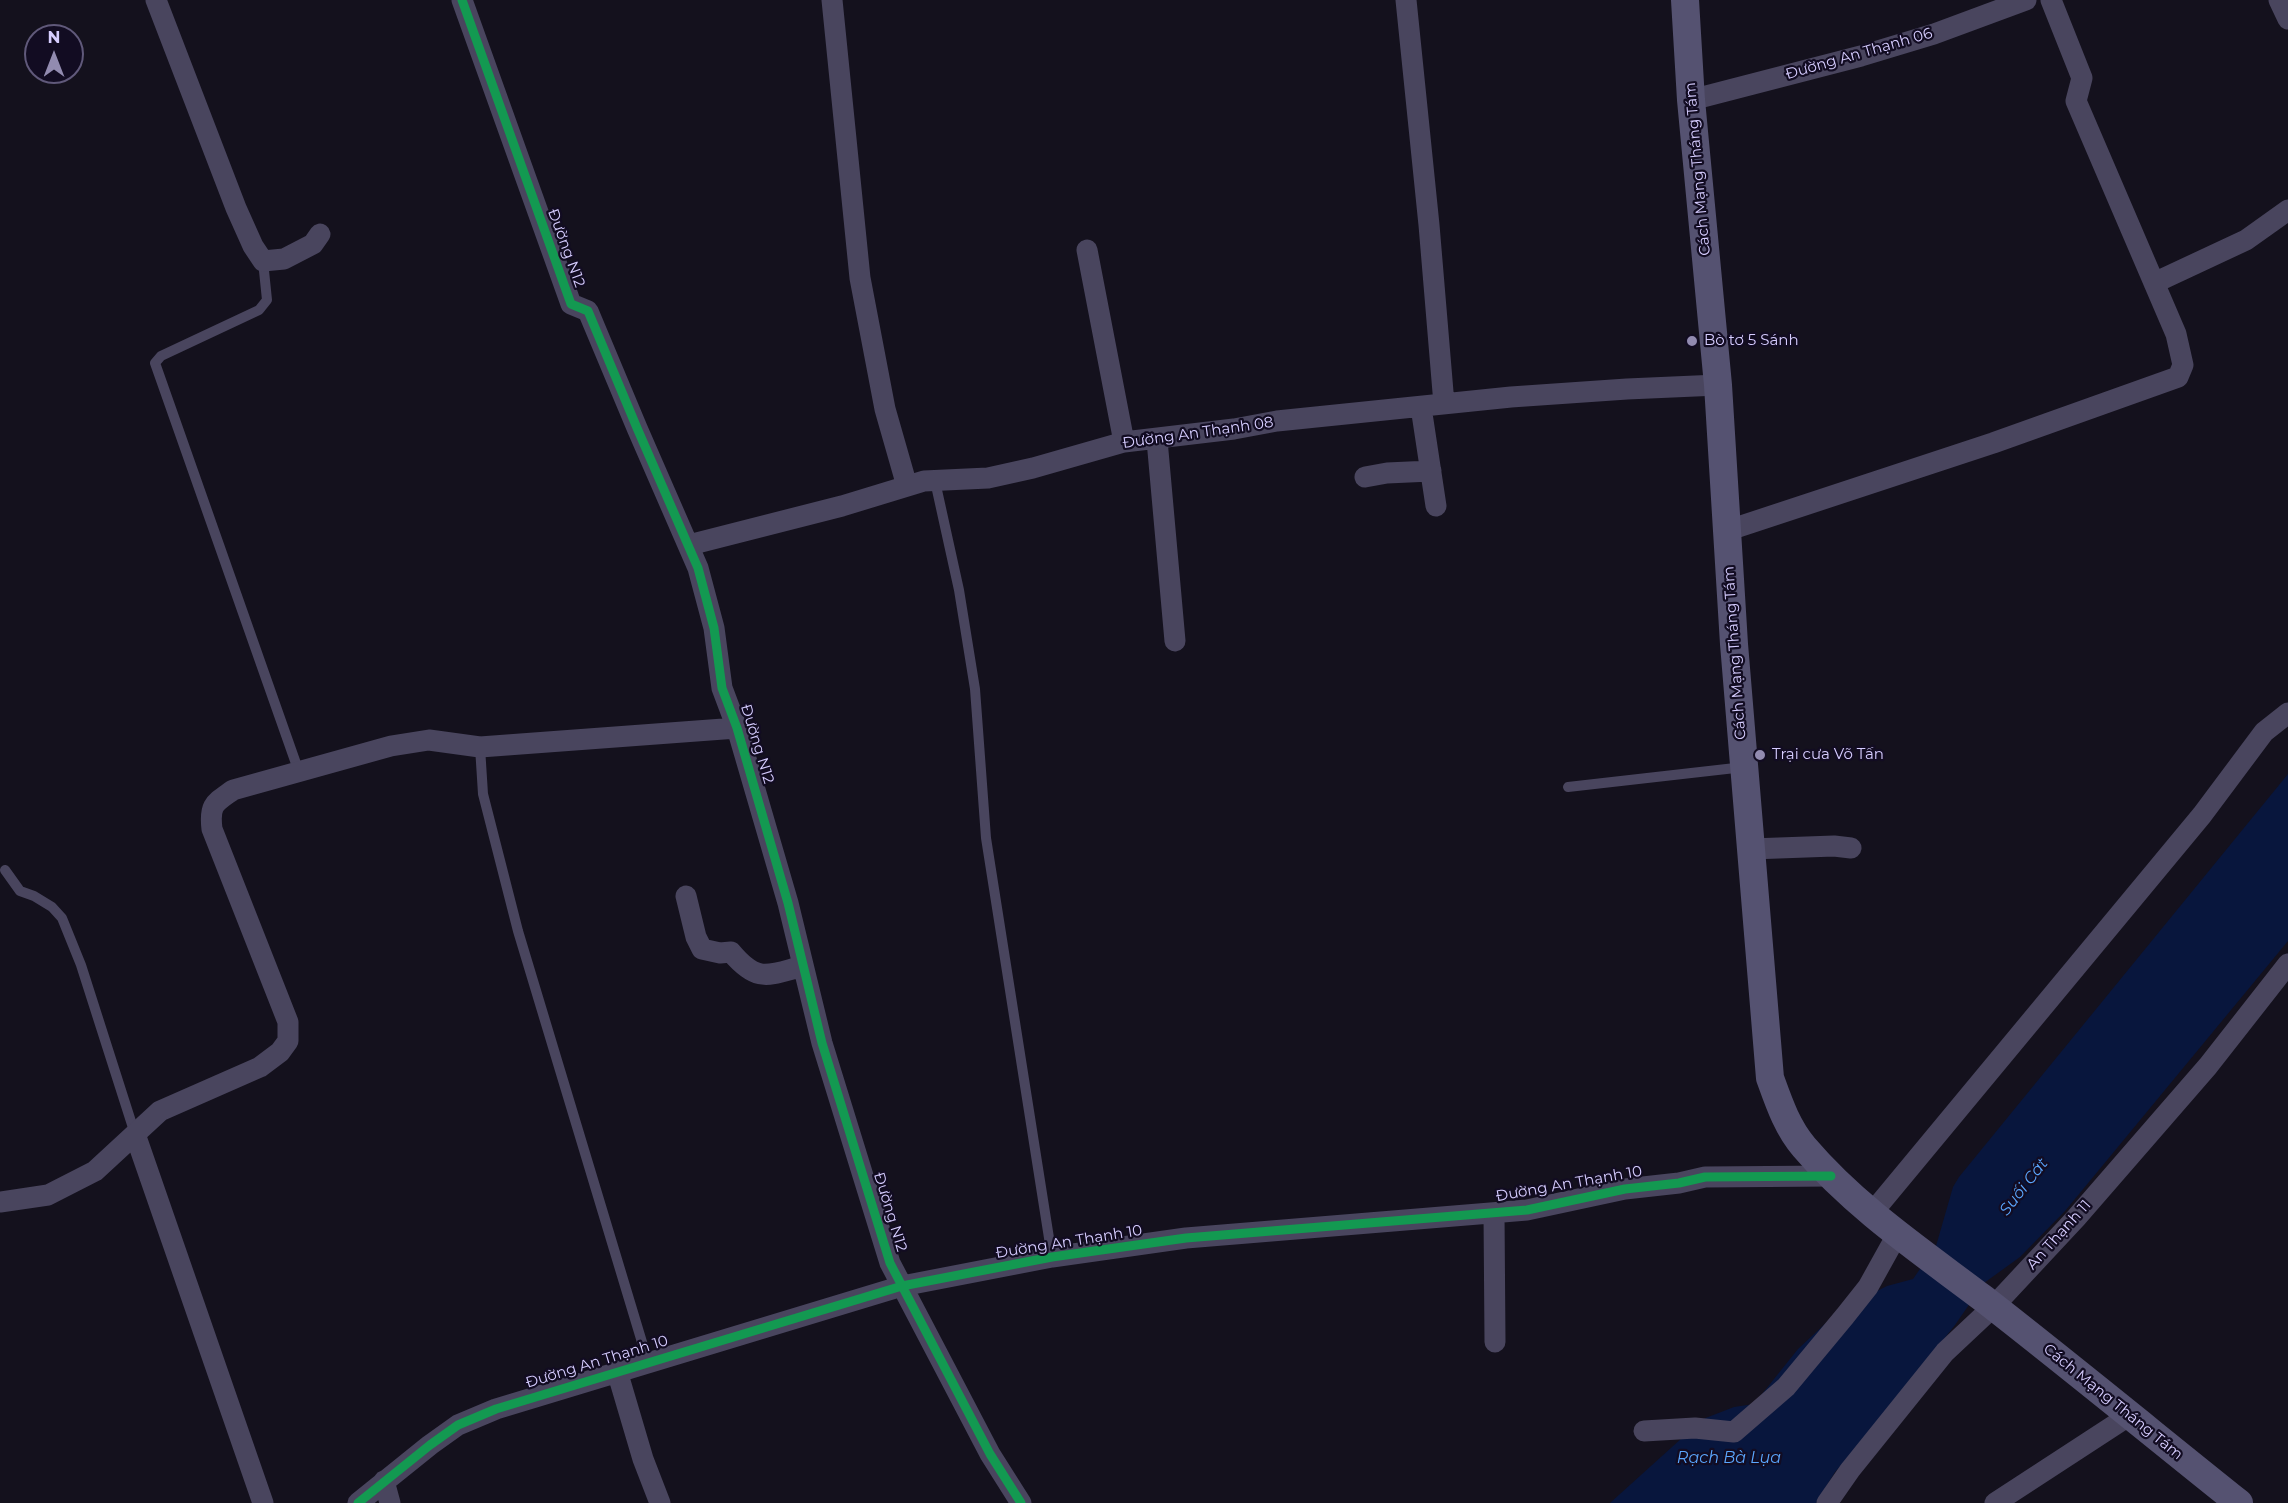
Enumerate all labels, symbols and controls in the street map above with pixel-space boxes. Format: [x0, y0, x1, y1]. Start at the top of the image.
north arrow [24, 24, 84, 84]
street label: Đường An Thạnh 06 [1784, 24, 1934, 84]
text: N [48, 28, 60, 47]
street label: Cách Mạng Tháng Tám [1681, 81, 1715, 257]
street label: Đường N12 [543, 206, 589, 290]
place label: Bò tơ 5 Sánh [1704, 332, 1799, 350]
marker: Bò tơ 5 Sánh [1685, 334, 1699, 348]
street label: Đường An Thạnh 08 [1121, 413, 1275, 453]
street label: Cách Mạng Tháng Tám [1720, 565, 1750, 741]
street label: Đường N12 [736, 702, 778, 786]
place label: Trại cưa Võ Tấn [1772, 746, 1884, 764]
marker: Trại cưa Võ Tấn [1753, 748, 1767, 762]
water label: Suối Cát [1996, 1154, 2052, 1220]
street label: Đường An Thạnh 10 [1495, 1162, 1643, 1206]
street label: Đường N12 [869, 1170, 911, 1254]
street label: An Thạnh 11 [2023, 1196, 2095, 1274]
street label: Đường An Thạnh 10 [994, 1222, 1144, 1262]
street label: Đường An Thạnh 10 [524, 1332, 670, 1392]
street label: Cách Mạng Tháng Tám [2040, 1340, 2186, 1464]
water label: Rạch Bà Lụa [1677, 1448, 1781, 1468]

